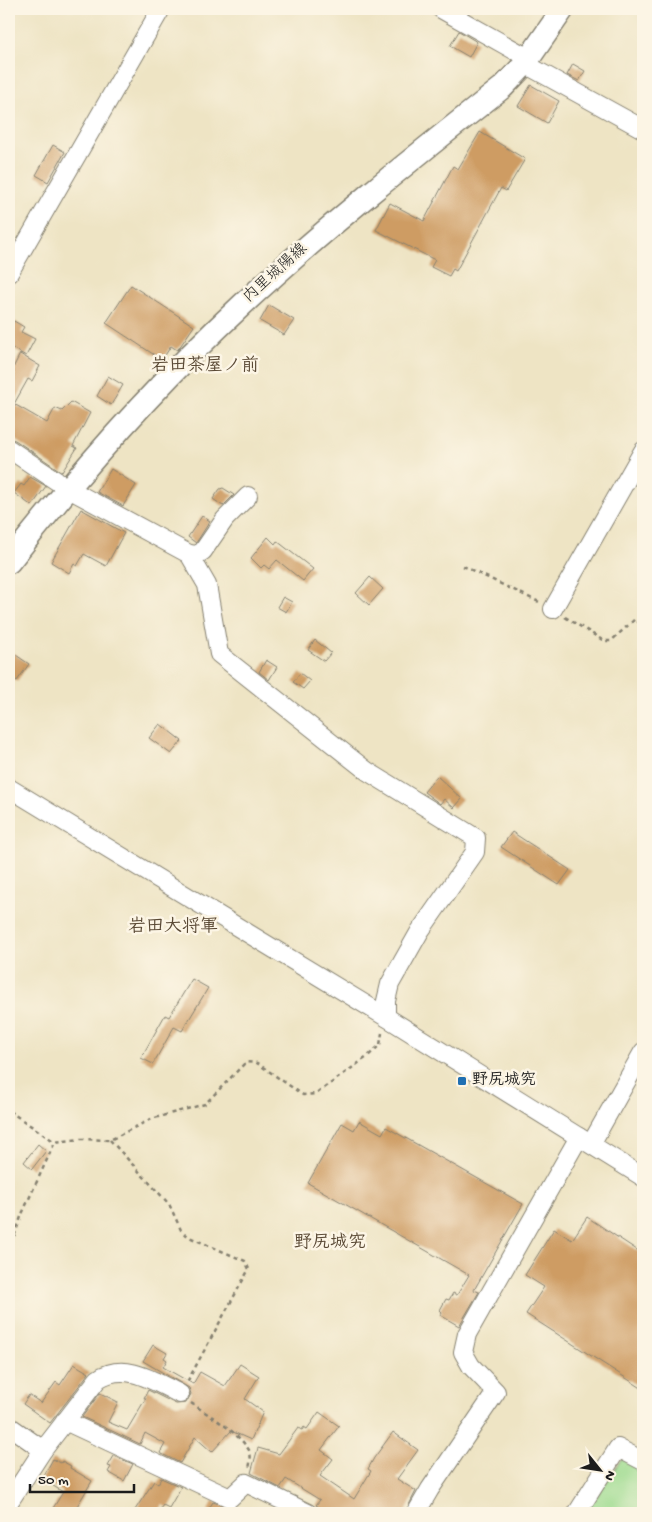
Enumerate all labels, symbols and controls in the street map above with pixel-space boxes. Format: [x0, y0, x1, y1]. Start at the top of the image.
street label: 内里城陽線 [239, 239, 312, 308]
district label: 岩田茶屋ノ前 [151, 355, 259, 377]
district label: 岩田大将軍 [128, 916, 218, 938]
place label: 野尻城究 [472, 1070, 536, 1091]
marker: 野尻城究 [456, 1075, 468, 1087]
district label: 野尻城究 [294, 1232, 366, 1254]
north arrow [574, 1444, 624, 1494]
scale bar [30, 1462, 134, 1494]
text: N [599, 1467, 619, 1483]
text: 50 m [38, 1472, 69, 1490]

